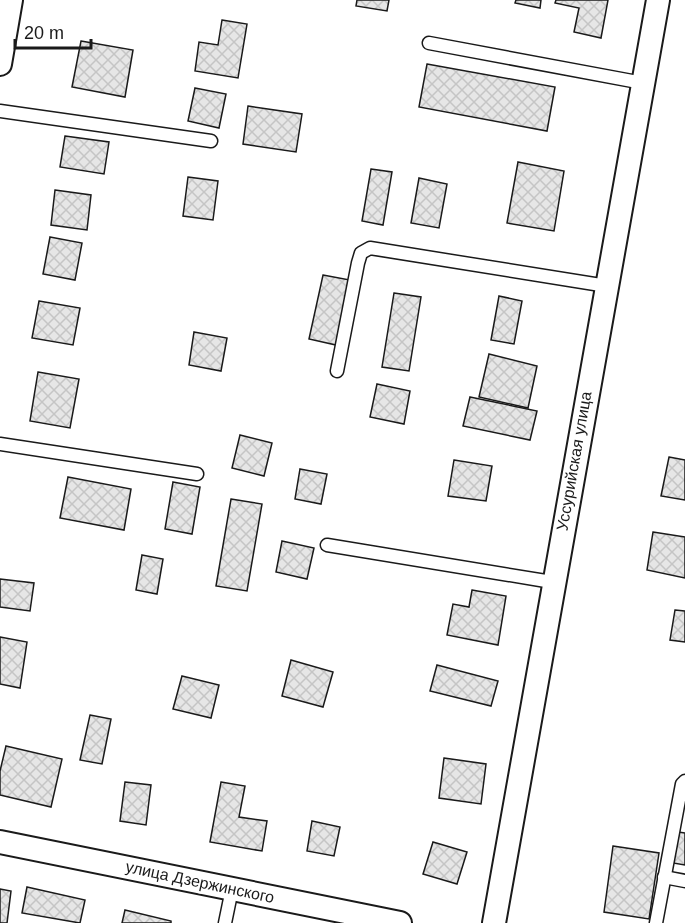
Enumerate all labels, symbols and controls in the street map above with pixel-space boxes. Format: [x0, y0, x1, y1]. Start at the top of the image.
scale bar [15, 12, 92, 50]
text: 20 m [24, 23, 64, 43]
street label: Уссурийская улица [553, 390, 595, 532]
street label: улица Дзержинского [124, 858, 276, 906]

